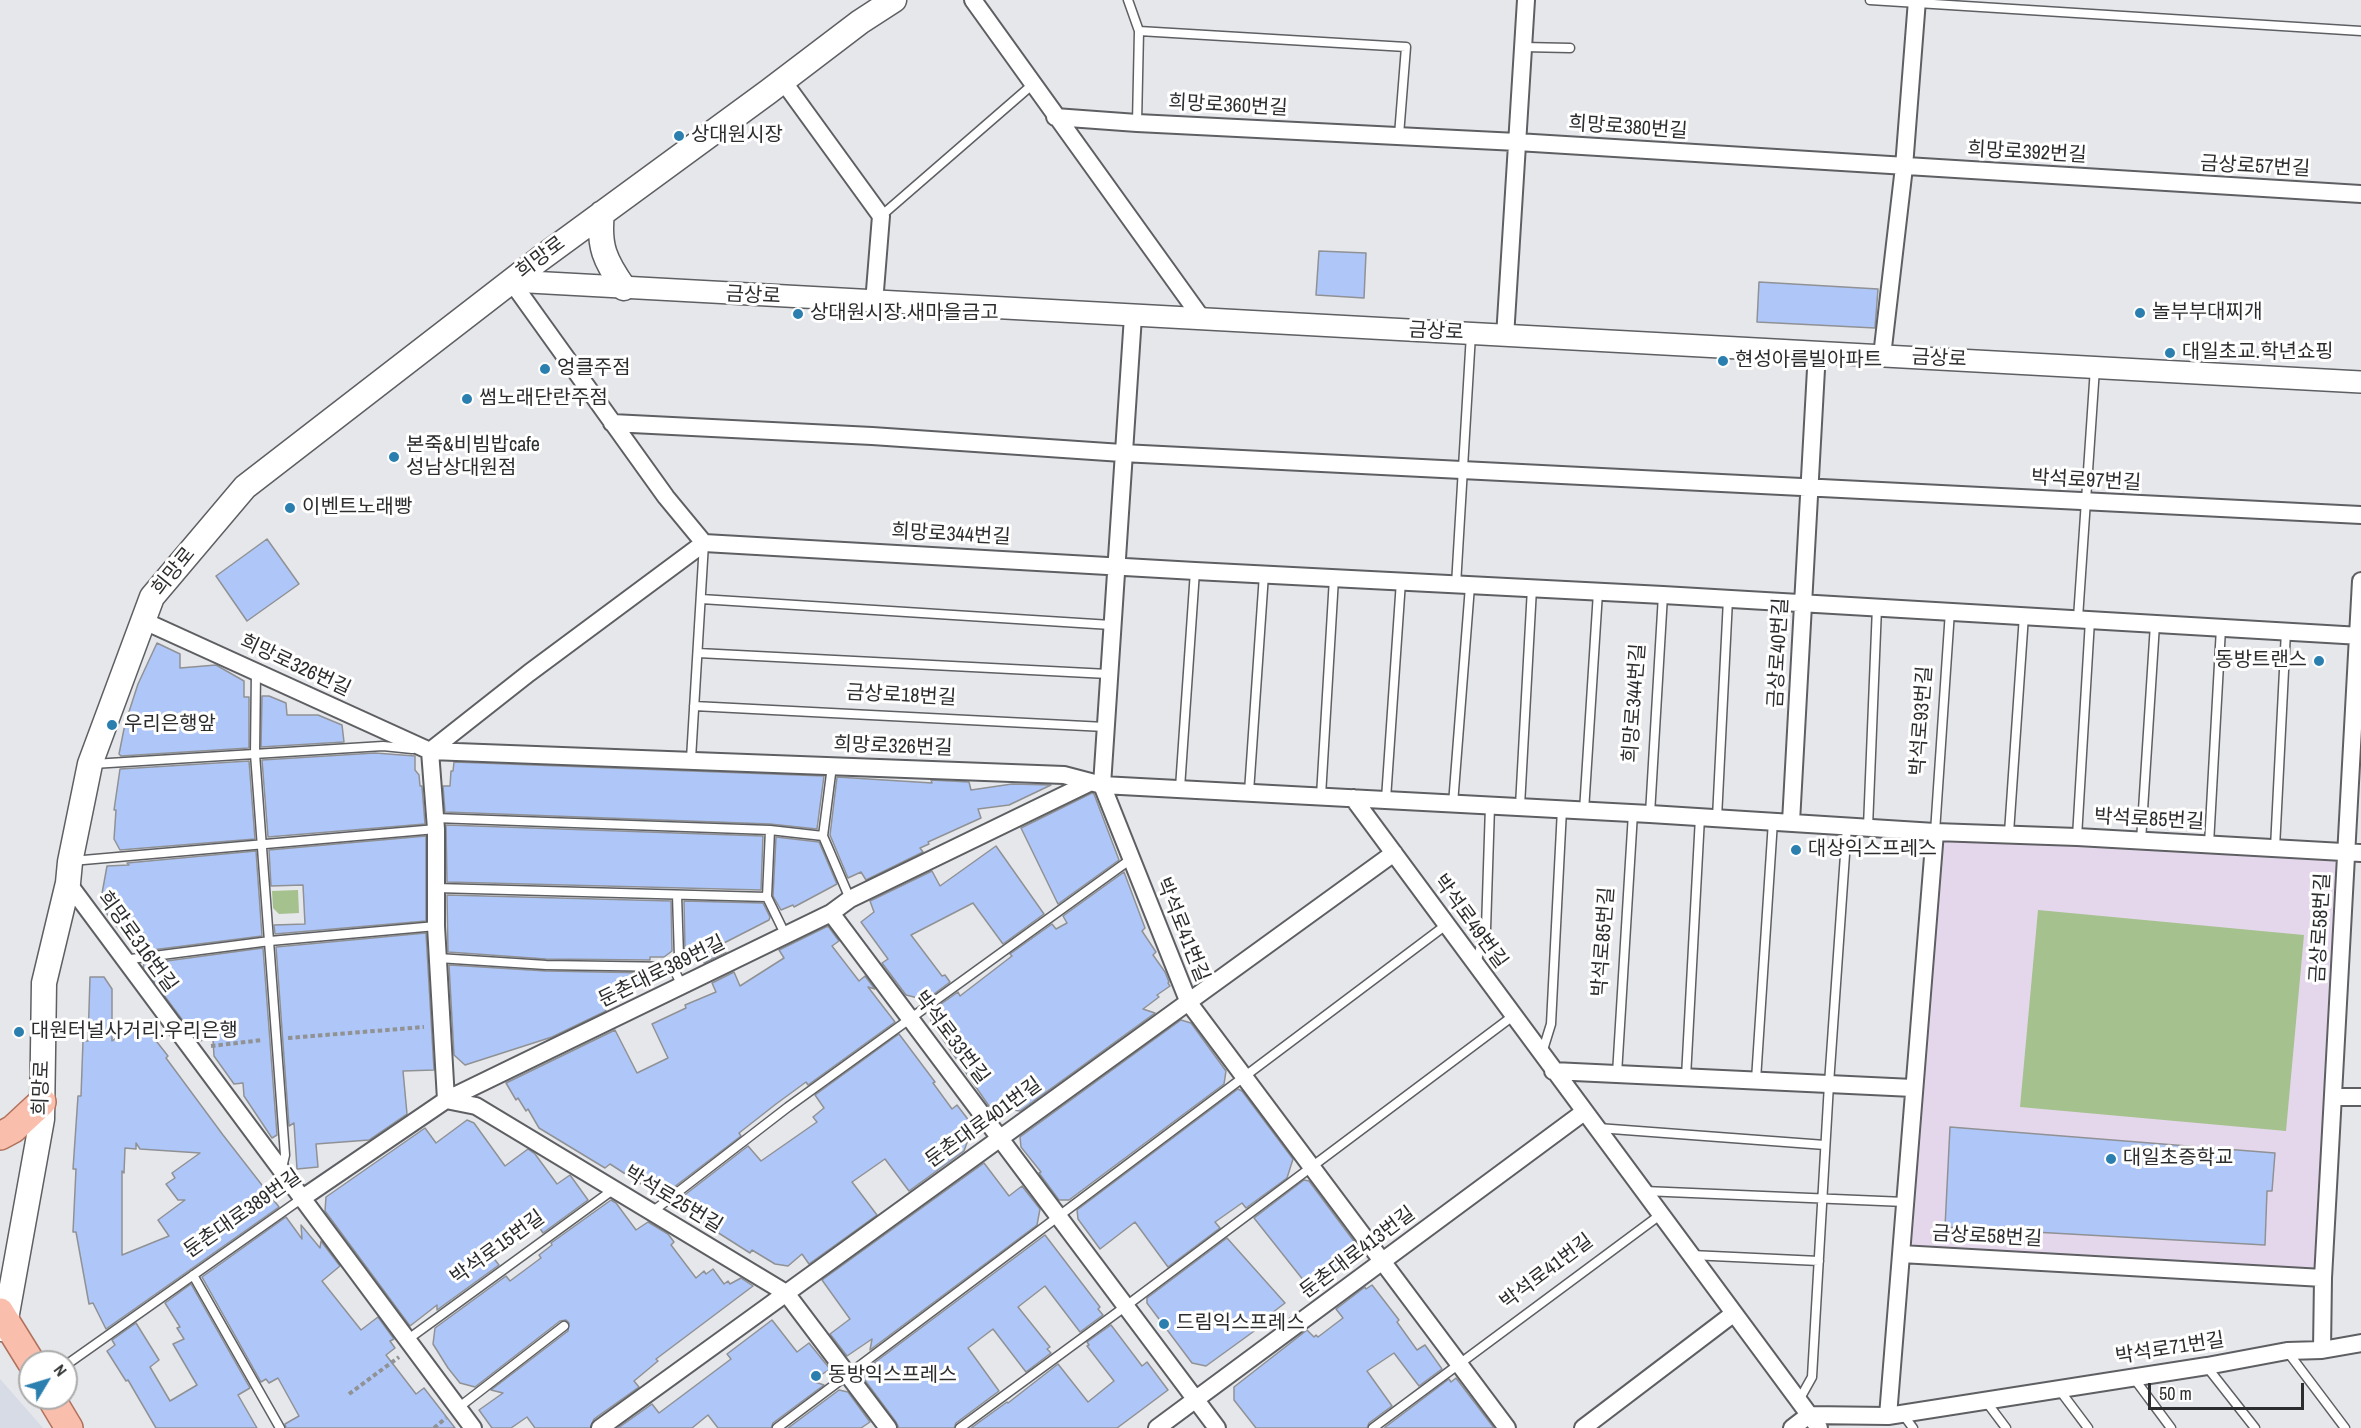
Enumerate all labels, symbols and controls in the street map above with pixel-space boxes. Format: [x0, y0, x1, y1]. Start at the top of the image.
street label: 희망로360번길 [1168, 91, 1288, 121]
street label: 희망로380번길 [1568, 112, 1688, 144]
place label: 상대원시장 [691, 124, 783, 148]
marker: 상대원시장 [672, 129, 686, 143]
street label: 희망로392번길 [1967, 138, 2087, 168]
street label: 금상로57번길 [2199, 152, 2311, 182]
street label: 희망로 [512, 232, 570, 284]
street label: 금상로 [725, 283, 781, 309]
place label: 놀부부대찌개 [2152, 301, 2262, 325]
place label: 상대원시장.새마을금고 [810, 302, 999, 326]
marker: 놀부부대찌개 [2133, 306, 2147, 320]
marker: 상대원시장.새마을금고 [791, 307, 805, 321]
street label: 금상로 [1408, 319, 1464, 345]
place label: 대일초교.학년쇼핑 [2182, 341, 2334, 365]
street label: 금상로 [1911, 346, 1967, 372]
marker: 대일초교.학년쇼핑 [2163, 346, 2177, 360]
place label: 현성아름빌아파트 [1735, 349, 1882, 373]
marker: 현성아름빌아파트 [1716, 354, 1730, 368]
place label: 엉클주점 [557, 357, 631, 381]
marker: 엉클주점 [538, 362, 552, 376]
place label: 썸노래단란주점 [479, 387, 608, 411]
marker: 썸노래단란주점 [460, 392, 474, 406]
place label: 본죽&비빔밥cafe 성남상대원점 [406, 434, 540, 481]
marker: 본죽&비빔밥cafe 성남상대원점 [387, 450, 401, 464]
street label: 박석로97번길 [2030, 466, 2142, 496]
place label: 이벤트노래빵 [302, 496, 412, 520]
marker: 이벤트노래빵 [283, 501, 297, 515]
street label: 희망로344번길 [891, 520, 1011, 550]
street label: 희망로 [147, 543, 201, 601]
street label: 금상로40번길 [1764, 597, 1794, 709]
street label: 희망로326번길 [236, 630, 354, 702]
street label: 희망로344번길 [1619, 643, 1651, 763]
place label: 동방트랜스 [2215, 649, 2307, 673]
marker: 동방트랜스 [2312, 654, 2326, 668]
street label: 박석로93번길 [1906, 665, 1938, 777]
street label: 금상로18번길 [845, 681, 957, 711]
place label: 우리은행앞 [124, 713, 216, 737]
marker: 우리은행앞 [105, 718, 119, 732]
street label: 희망로326번길 [833, 733, 953, 761]
street label: 박석로85번길 [2093, 805, 2205, 835]
place label: 대상익스프레스 [1808, 838, 1937, 862]
marker: 대상익스프레스 [1789, 843, 1803, 857]
street label: 박석로49번길 [1428, 870, 1512, 974]
street label: 금상로58번길 [2306, 872, 2336, 984]
street label: 박석로41번길 [1150, 874, 1214, 986]
street label: 박석로85번길 [1588, 886, 1620, 998]
street label: 희망로316번길 [92, 887, 182, 997]
street label: 둔촌대로389번길 [595, 931, 729, 1013]
street label: 박석로33번길 [908, 987, 994, 1089]
place label: 대원터널사거리.우리은행 [31, 1020, 238, 1044]
marker: 대원터널사거리.우리은행 [12, 1025, 26, 1039]
street label: 희망로 [29, 1060, 55, 1116]
street label: 둔촌대로401번길 [921, 1073, 1047, 1173]
place label: 대일초증학교 [2123, 1147, 2233, 1171]
marker: 대일초증학교 [2104, 1152, 2118, 1166]
street label: 박석로25번길 [620, 1161, 726, 1239]
street label: 둔촌대로389번길 [180, 1165, 306, 1263]
street label: 둔촌대로413번길 [1296, 1202, 1420, 1304]
street label: 박석로15번길 [446, 1206, 550, 1290]
street label: 금상로58번길 [1931, 1222, 2043, 1252]
street label: 박석로41번길 [1496, 1229, 1598, 1315]
place label: 드림익스프레스 [1176, 1312, 1305, 1336]
marker: 드림익스프레스 [1157, 1317, 1171, 1331]
street label: 박석로71번길 [2114, 1329, 2226, 1369]
north arrow [18, 1350, 78, 1410]
text: N [49, 1360, 72, 1381]
place label: 동방익스프레스 [828, 1364, 957, 1388]
marker: 동방익스프레스 [809, 1369, 823, 1383]
scale bar [2151, 1371, 2307, 1409]
text: 50 m [2159, 1381, 2192, 1406]

